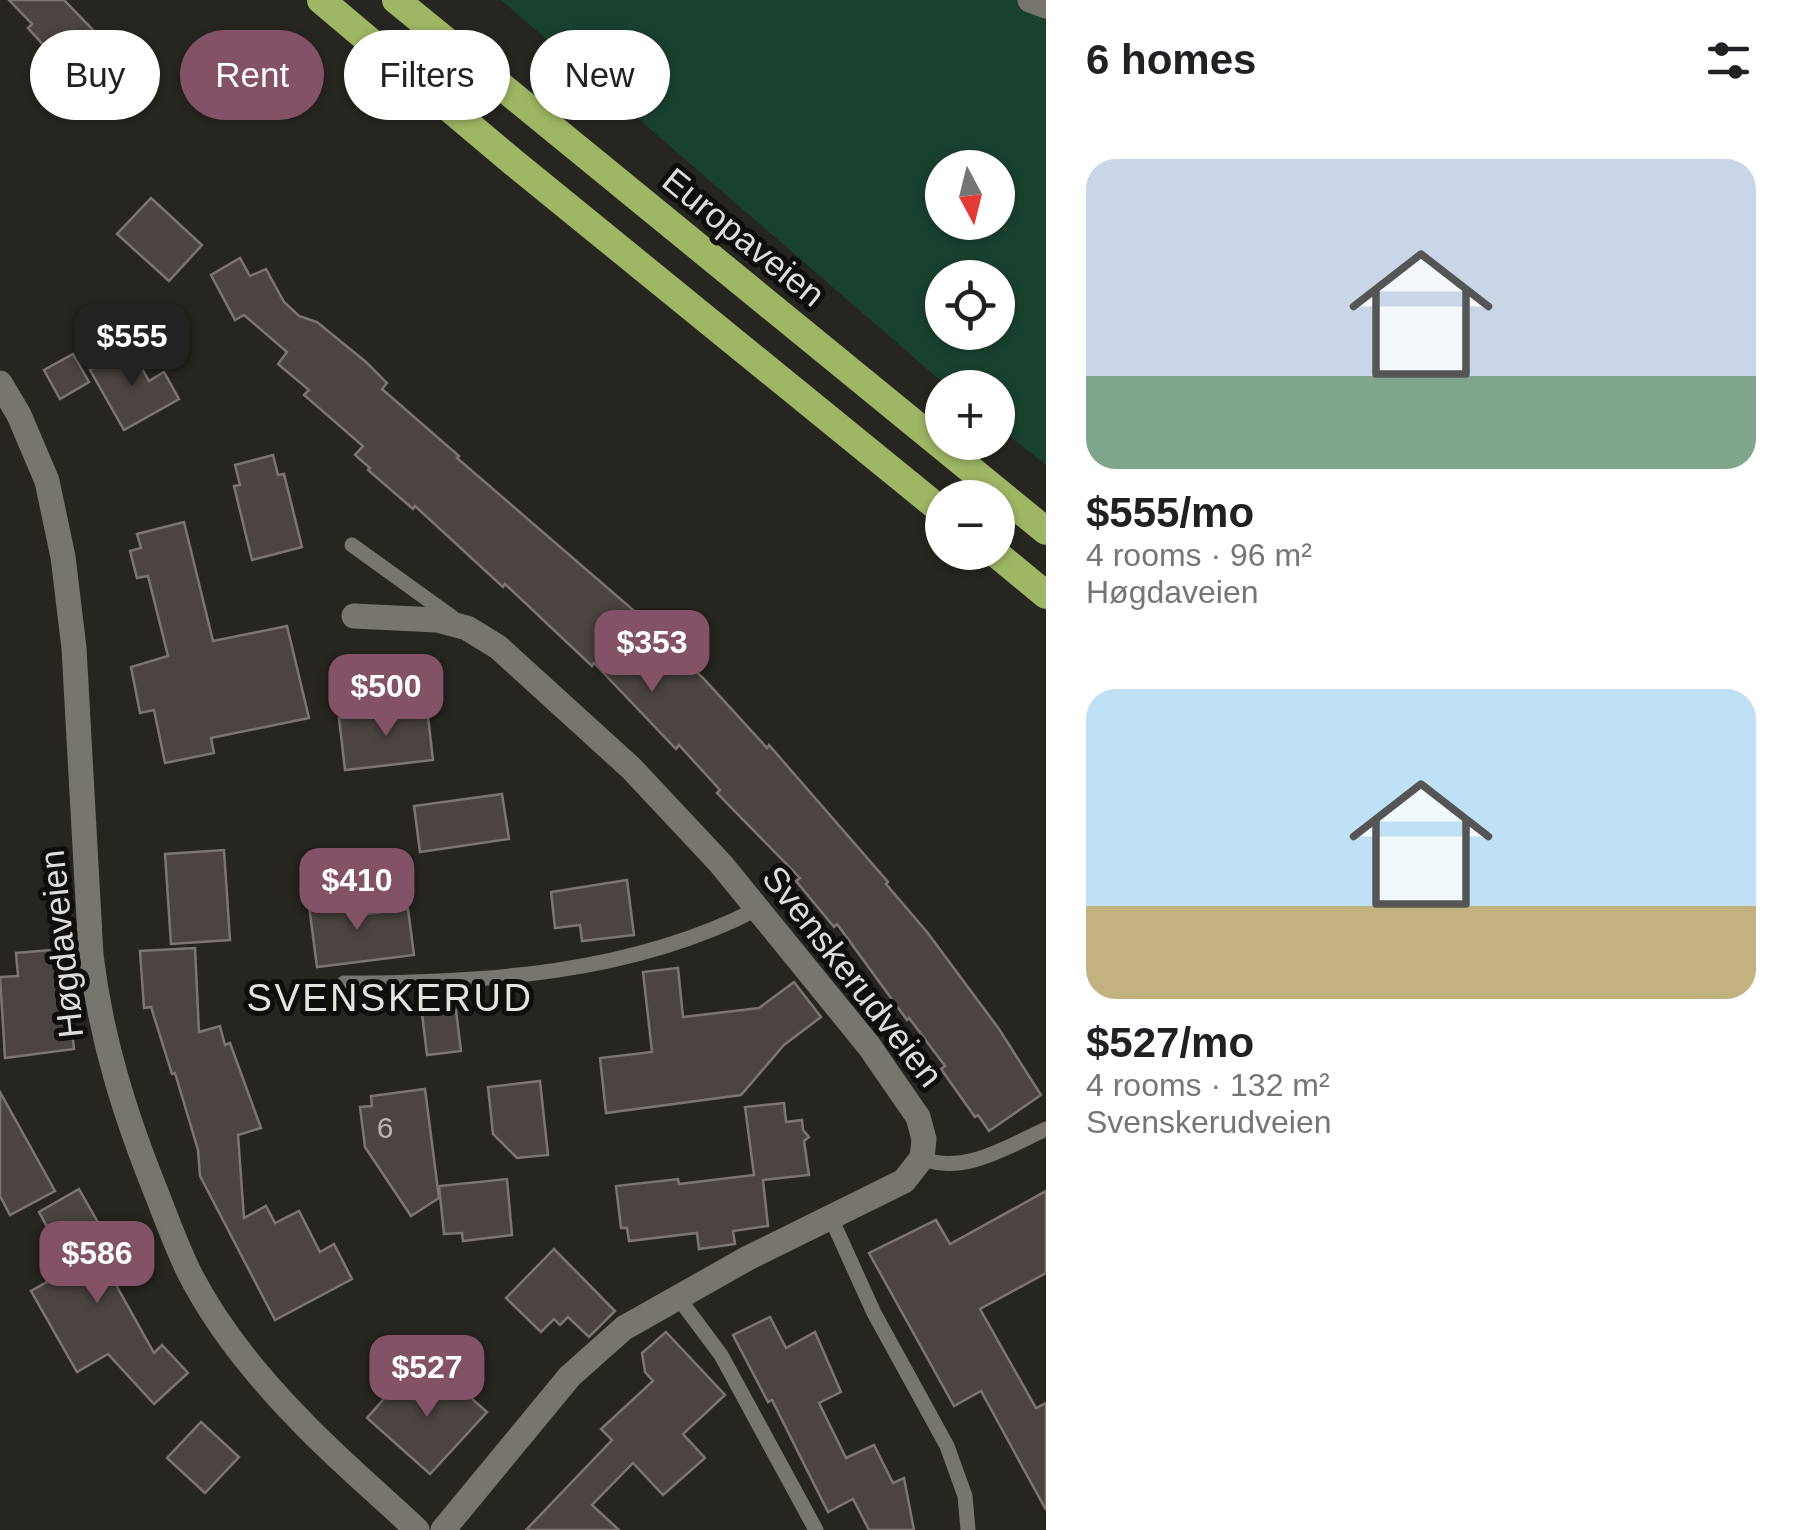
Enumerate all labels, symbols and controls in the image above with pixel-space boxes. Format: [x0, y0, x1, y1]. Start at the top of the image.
chip: Buy [30, 30, 160, 120]
chip: Rent [180, 30, 324, 120]
chip: Filters [344, 30, 510, 120]
chip: New [530, 30, 670, 120]
icon: filters [1701, 33, 1756, 88]
text: 6 homes [1086, 36, 1256, 83]
north arrow [925, 150, 1015, 240]
map controls [925, 150, 1015, 570]
street label: Europaveien [655, 160, 833, 314]
icon: home [1331, 224, 1511, 404]
button: locate [925, 260, 1015, 350]
pin: $555 [73, 304, 191, 389]
text: $555 [96, 318, 168, 354]
button: + [925, 370, 1015, 460]
button: − [925, 480, 1015, 570]
text: $555/mo [1086, 489, 1254, 536]
text: 4 rooms · 96 m² [1086, 537, 1312, 573]
text: Høgdaveien [1086, 574, 1259, 610]
pin: $353 [593, 610, 711, 695]
text: $353 [616, 624, 688, 660]
pin: $500 [327, 654, 445, 739]
text: $500 [350, 668, 422, 704]
icon: home [1331, 754, 1511, 934]
street label: Høgdaveien [32, 848, 90, 1040]
pin: $410 [298, 848, 416, 933]
street label: Svenskerudveien [755, 858, 951, 1094]
text: $410 [321, 862, 393, 898]
district label: SVENSKERUD [247, 977, 533, 1019]
text: $527/mo [1086, 1019, 1254, 1066]
text: 4 rooms · 132 m² [1086, 1067, 1330, 1103]
text: Svenskerudveien [1086, 1104, 1331, 1140]
house number: 6 [377, 1111, 393, 1144]
pin: $586 [38, 1221, 156, 1306]
text: $586 [61, 1235, 133, 1271]
pin: $527 [368, 1335, 486, 1420]
text: $527 [391, 1349, 463, 1385]

